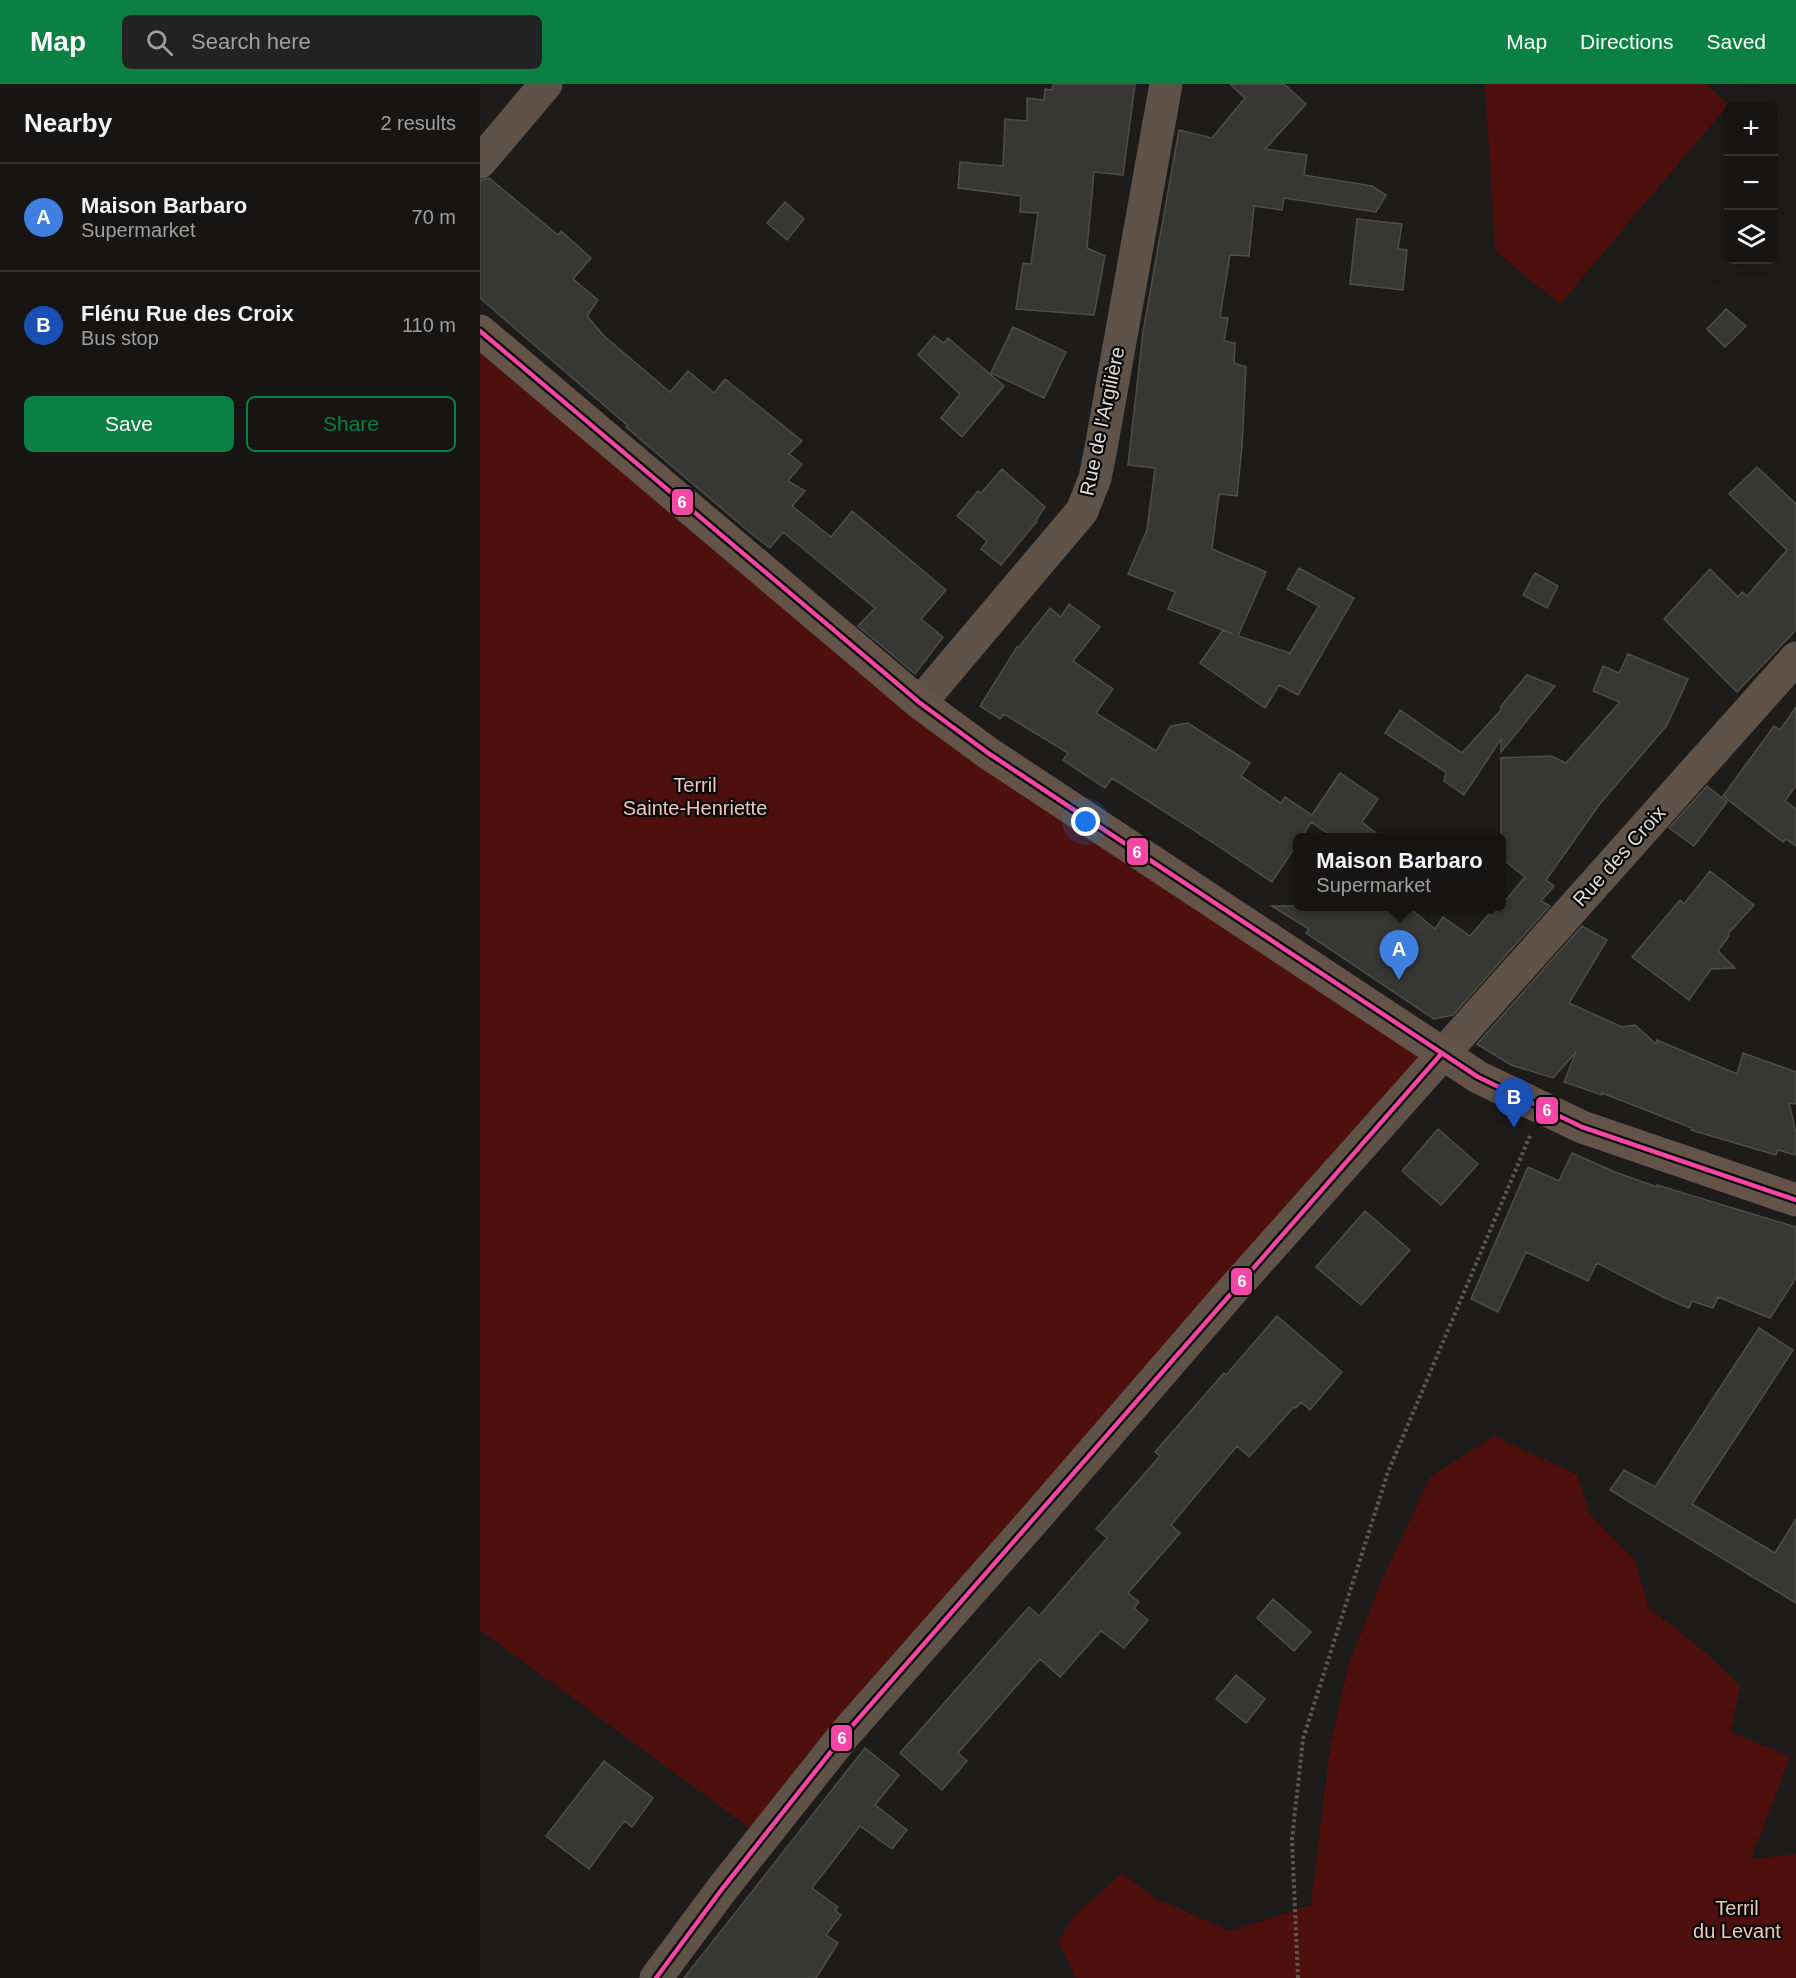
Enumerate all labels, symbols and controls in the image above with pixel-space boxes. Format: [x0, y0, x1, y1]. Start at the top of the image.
search box [122, 15, 542, 69]
text: Map [30, 26, 86, 57]
icon: search [143, 26, 176, 59]
text: Search here [191, 29, 311, 54]
text: Map [1506, 30, 1547, 53]
text: Directions [1580, 30, 1673, 53]
text: Saved [1706, 30, 1766, 53]
map controls [1724, 102, 1778, 264]
button: + [1724, 102, 1778, 156]
text: Nearby [24, 108, 112, 138]
text: 2 results [380, 112, 456, 134]
button: − [1724, 156, 1778, 210]
text: Maison Barbaro [81, 193, 247, 218]
text: A [36, 206, 51, 228]
text: 70 m [412, 206, 456, 228]
button: layers [1724, 210, 1778, 264]
text: Supermarket [81, 219, 196, 241]
text: Flénu Rue des Croix [81, 301, 294, 326]
text: B [36, 314, 51, 336]
text: 110 m [402, 314, 456, 336]
text: Bus stop [81, 327, 159, 349]
street label: Rue de l'Argilière [1075, 345, 1129, 497]
button: Save [24, 396, 234, 452]
button: Share [246, 396, 456, 452]
line badge: 6 [671, 488, 694, 516]
text: 6 [678, 494, 687, 511]
park label: Terril Sainte-Henriette [623, 774, 767, 819]
street label: Rue des Croix [1568, 802, 1670, 910]
your location [1071, 807, 1100, 836]
popup [1293, 833, 1506, 911]
line badge: 6 [1126, 837, 1149, 866]
text: 6 [1133, 844, 1142, 861]
text: Maison Barbaro [1316, 848, 1483, 873]
text: Supermarket [1316, 874, 1431, 896]
pin: A [1380, 930, 1418, 980]
pin: B [1494, 1078, 1534, 1128]
line badge: 6 [1535, 1096, 1559, 1125]
text: 6 [1543, 1102, 1552, 1119]
line badge: 6 [1230, 1267, 1253, 1296]
text: 6 [1238, 1273, 1247, 1290]
line badge: 6 [830, 1724, 853, 1752]
text: 6 [838, 1730, 847, 1747]
park label: Terril du Levant [1693, 1897, 1781, 1942]

